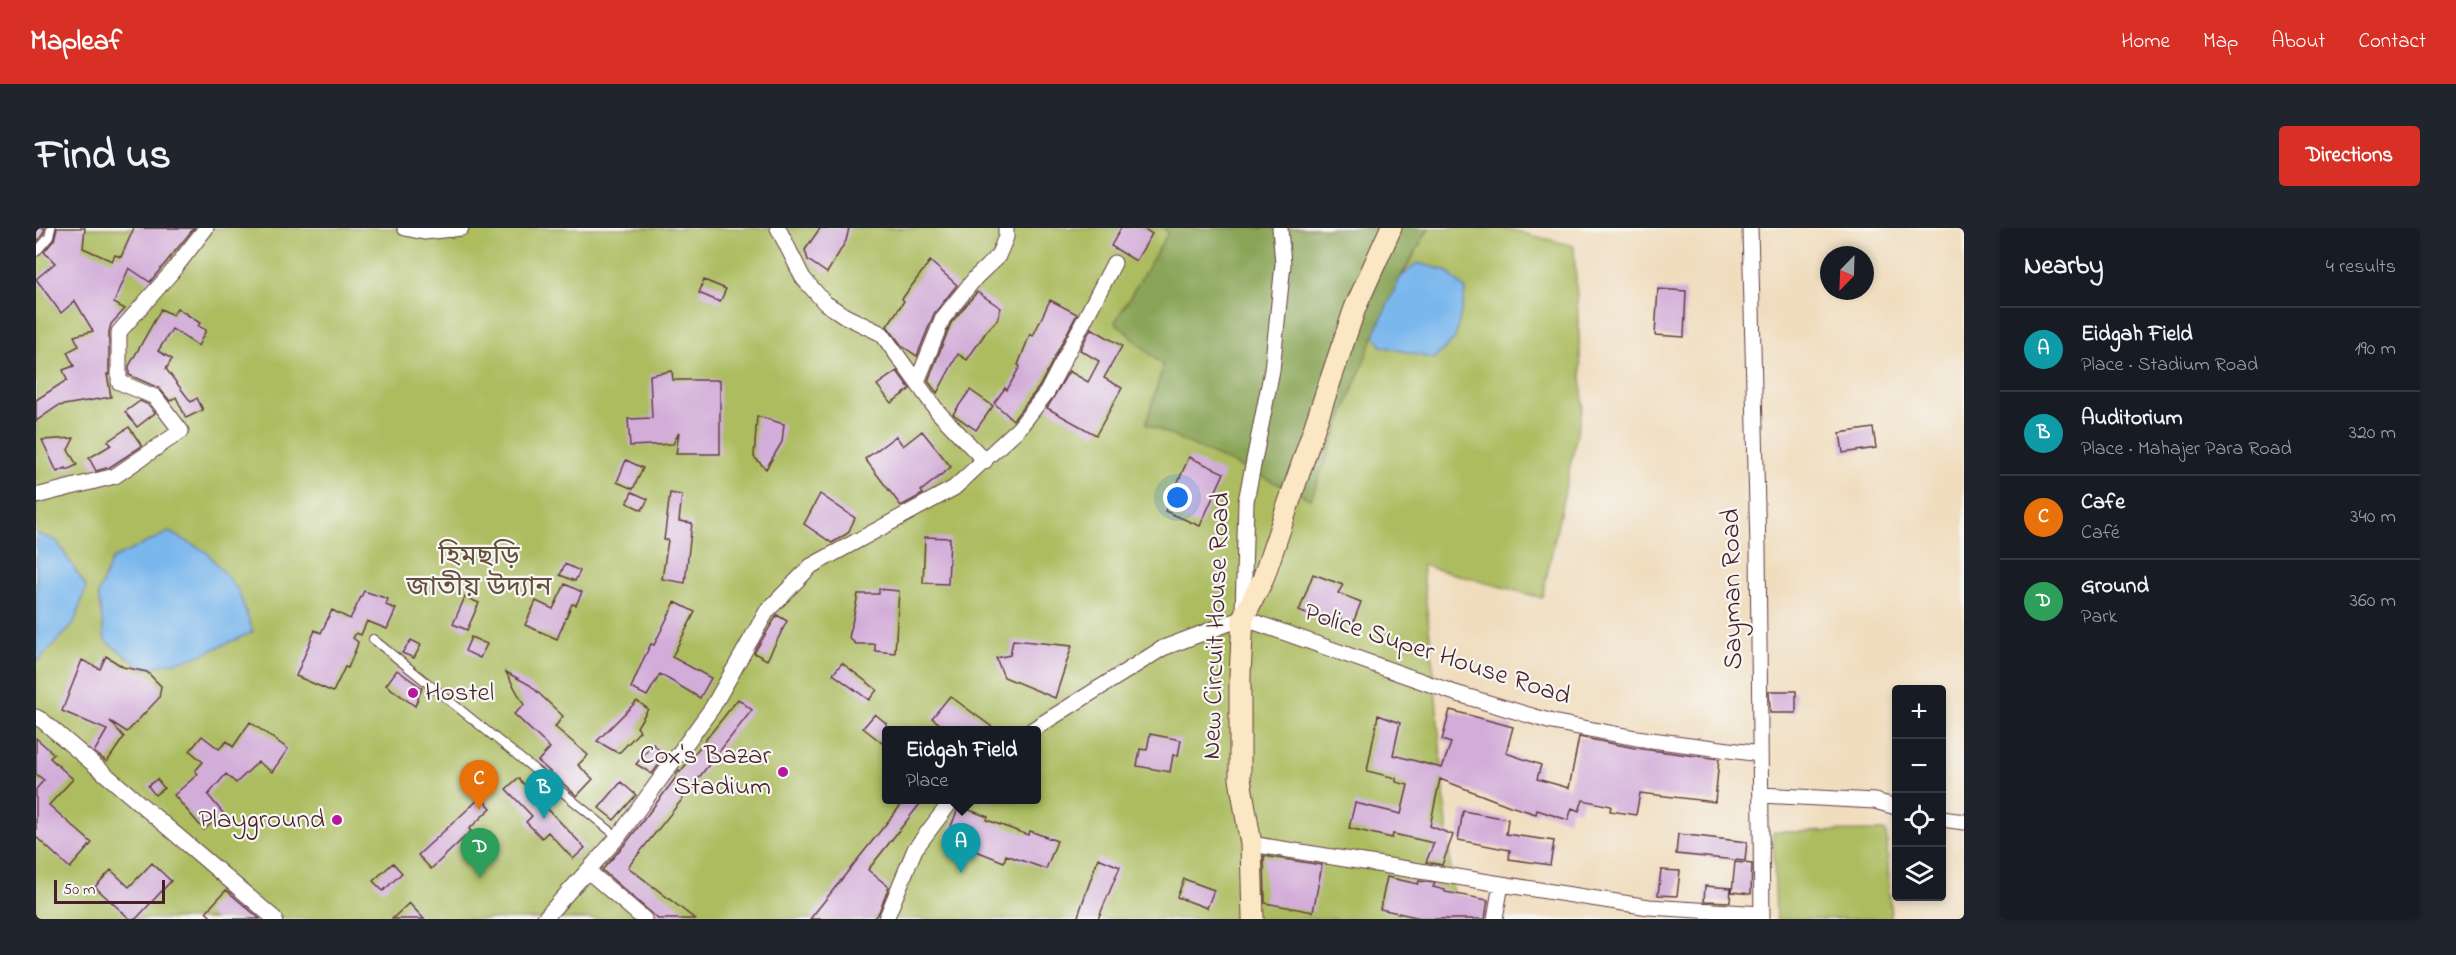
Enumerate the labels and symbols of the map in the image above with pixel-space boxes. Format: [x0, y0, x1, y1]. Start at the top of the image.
north arrow [1820, 246, 1874, 300]
your location [1163, 483, 1192, 512]
street label: New Circuit House Road [1193, 492, 1241, 760]
street label: Sayman Road [1712, 508, 1754, 670]
park label: হিমছড়ি জাতীয় উদ্যান [405, 538, 552, 608]
street label: Police Super House Road [1299, 593, 1575, 717]
place label: Hostel [425, 674, 494, 713]
marker: Hostel [406, 686, 420, 700]
place label: Cox's Bazar Stadium [640, 737, 772, 807]
pin: C [460, 760, 498, 810]
marker: Cox's Bazar Stadium [776, 765, 790, 779]
pin: B [524, 770, 564, 819]
place label: Playground [198, 801, 325, 840]
marker: Playground [330, 813, 344, 827]
pin: A [942, 824, 980, 873]
pin: D [460, 828, 500, 878]
scale bar [54, 877, 165, 904]

